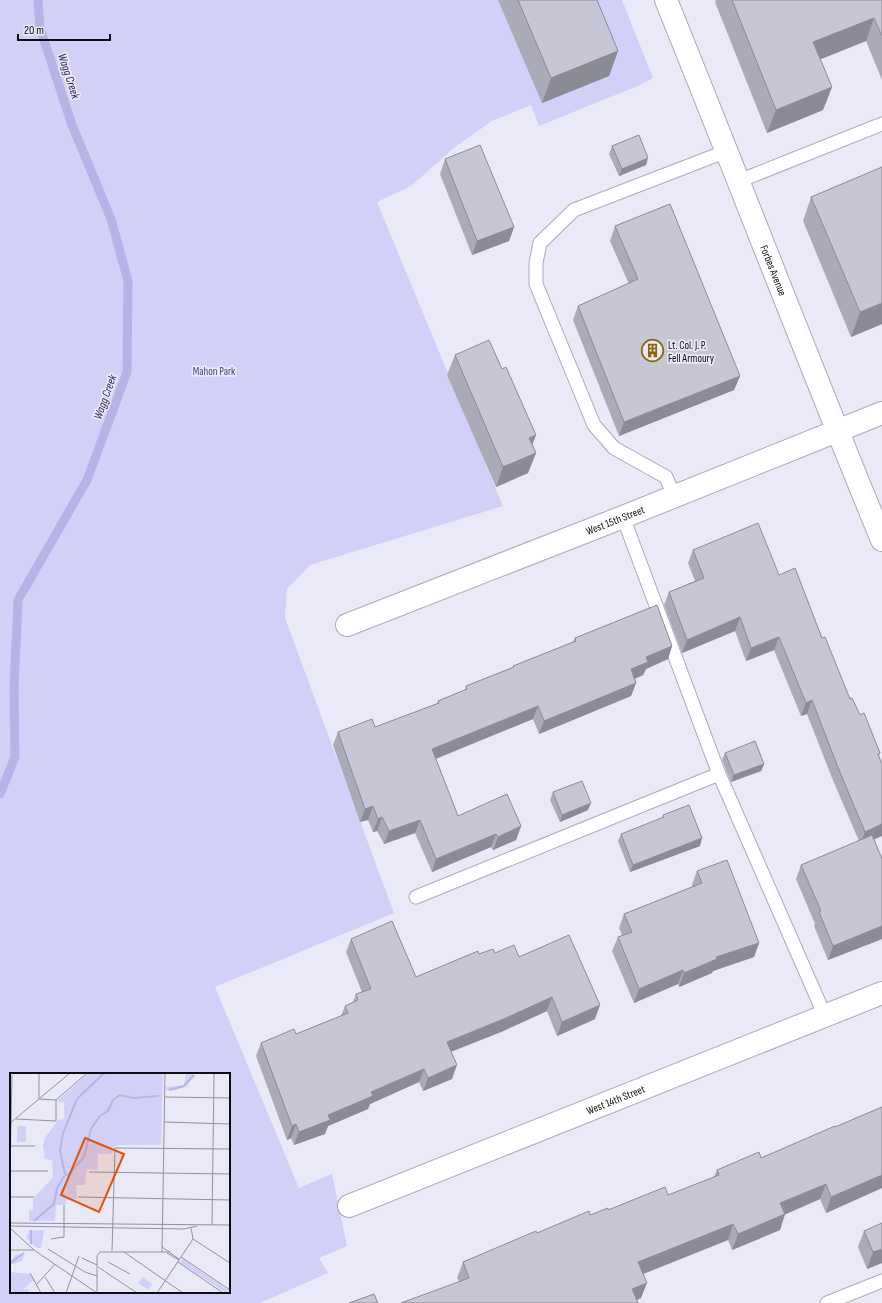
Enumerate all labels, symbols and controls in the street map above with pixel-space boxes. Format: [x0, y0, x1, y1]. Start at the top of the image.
scale bar [18, 16, 110, 42]
text: 20 m [24, 23, 44, 38]
water label: Wagg Creek [54, 52, 83, 101]
street label: Forbes Avenue [757, 243, 789, 298]
building icon: Lt. Col. J. P. Fell Armoury [639, 338, 665, 364]
place label: Lt. Col. J. P. Fell Armoury [668, 339, 715, 365]
park label: Mahon Park [193, 365, 236, 378]
water label: Wagg Creek [90, 372, 121, 422]
street label: West 15th Street [584, 503, 647, 538]
inset map [10, 1073, 230, 1293]
street label: West 14th Street [584, 1082, 648, 1118]

